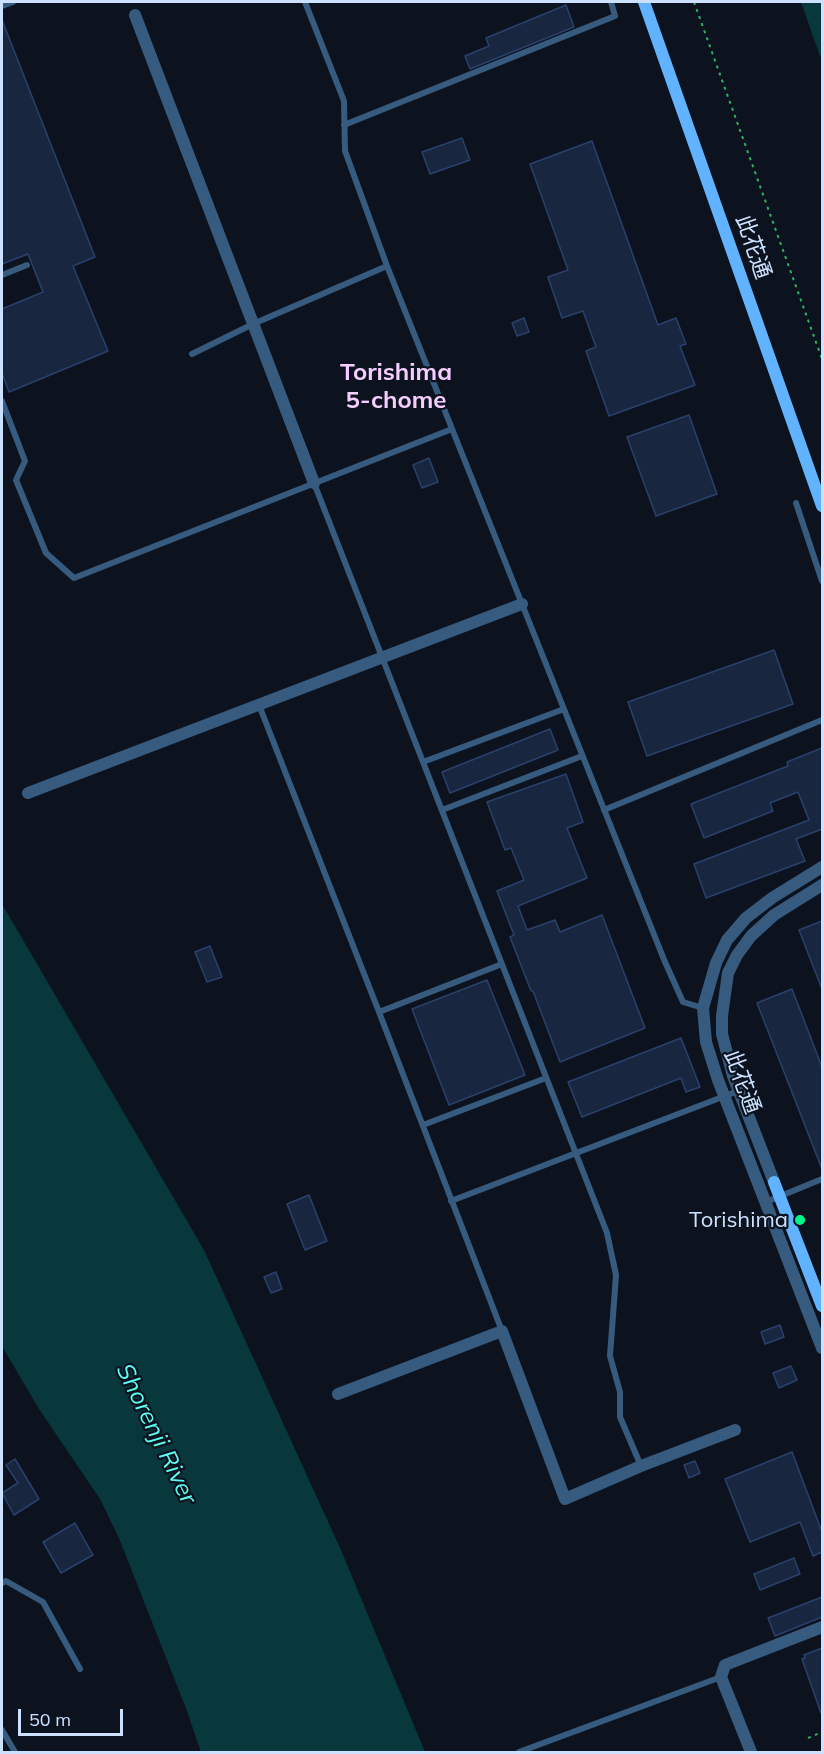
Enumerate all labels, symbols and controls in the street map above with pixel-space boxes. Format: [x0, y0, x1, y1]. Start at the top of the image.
street label: 此花通 [730, 212, 776, 282]
district label: Torishima 5-chome [340, 359, 452, 415]
street label: 此花通 [718, 1046, 766, 1118]
place label: Torishima [689, 1207, 788, 1233]
marker: Torishima [793, 1213, 807, 1227]
water label: Shorenji River [110, 1359, 202, 1509]
scale bar [21, 1697, 126, 1735]
text: 50 m [29, 1708, 71, 1731]

